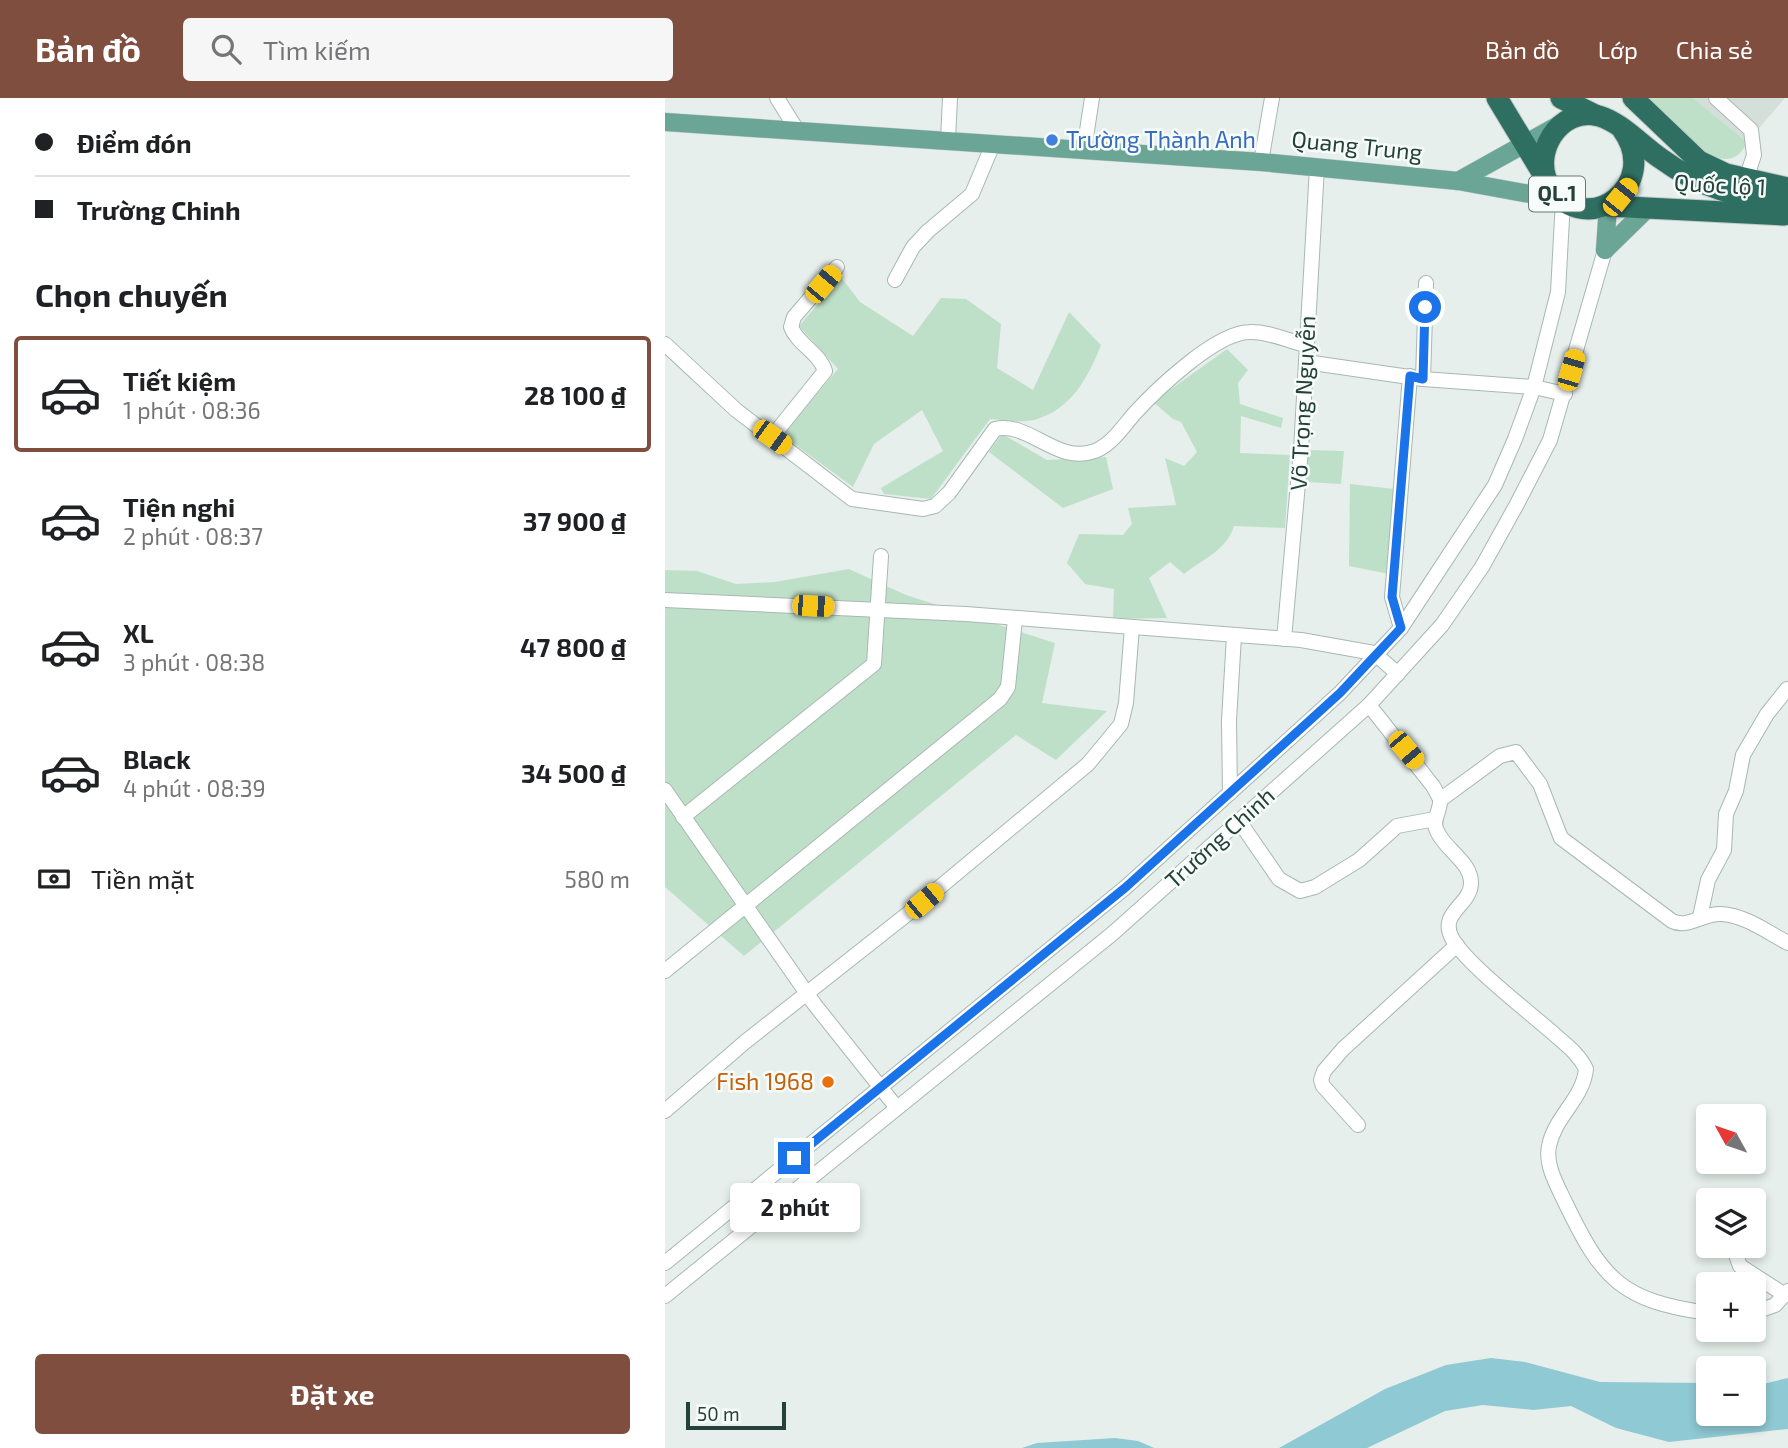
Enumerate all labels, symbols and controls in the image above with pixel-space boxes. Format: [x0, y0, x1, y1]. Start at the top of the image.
search box [183, 18, 673, 81]
text: Bản đồ [35, 29, 141, 69]
icon: search [207, 30, 245, 68]
text: Tìm kiếm [263, 34, 371, 65]
text: Bản đồ [1485, 35, 1560, 64]
text: Lớp [1598, 35, 1638, 64]
text: Chia sẻ [1676, 35, 1753, 64]
street label: Quang Trung [1290, 124, 1424, 166]
place label: Trường Thành Anh [1066, 125, 1256, 153]
text: Điểm đón [77, 127, 192, 158]
marker: Trường Thành Anh [1044, 132, 1060, 148]
street label: Quốc lộ 1 [1673, 168, 1767, 200]
car [1599, 174, 1642, 220]
road number: QL.1 [1529, 176, 1585, 212]
text: Trường Chinh [77, 194, 241, 225]
car [802, 261, 845, 307]
text: Chọn chuyến [35, 275, 228, 313]
route start [1409, 291, 1441, 323]
street label: Võ Trọng Nguyễn [1283, 315, 1321, 491]
car [1556, 347, 1587, 393]
icon: car [39, 363, 102, 426]
text: Tiết kiệm [123, 365, 236, 396]
text: 28 100 ₫ [524, 379, 626, 410]
text: 1 phút · 08:36 [123, 396, 261, 424]
car [749, 416, 796, 458]
icon: car [39, 489, 102, 552]
text: Tiện nghi [123, 491, 235, 522]
text: 37 900 ₫ [523, 505, 626, 536]
text: 2 phút · 08:37 [123, 522, 263, 550]
car [792, 594, 835, 618]
icon: car [39, 615, 102, 678]
text: XL [123, 617, 154, 648]
text: 47 800 ₫ [520, 631, 626, 662]
text: 3 phút · 08:38 [123, 648, 265, 676]
car [1385, 727, 1428, 773]
icon: car [39, 741, 102, 804]
text: Black [123, 743, 191, 774]
text: 34 500 ₫ [521, 757, 626, 788]
text: 4 phút · 08:39 [123, 774, 266, 802]
street label: Trường Chinh [1159, 781, 1280, 894]
icon: cash [35, 860, 73, 898]
text: Tiền mặt [91, 863, 194, 894]
text: 580 m [565, 865, 630, 893]
car [902, 879, 947, 923]
place label: Fish 1968 [716, 1067, 814, 1095]
marker: Fish 1968 [820, 1074, 836, 1090]
north arrow [1696, 1104, 1766, 1174]
map controls [1696, 1104, 1766, 1426]
route end [778, 1142, 810, 1174]
callout: 2 phút [729, 1182, 859, 1232]
button: layers [1696, 1188, 1766, 1258]
text: 2 phút [760, 1193, 830, 1221]
button: + [1696, 1272, 1766, 1342]
button: Đặt xe [35, 1354, 630, 1434]
button: − [1696, 1356, 1766, 1426]
scale bar [686, 1399, 786, 1431]
text: 50 m [697, 1402, 740, 1425]

